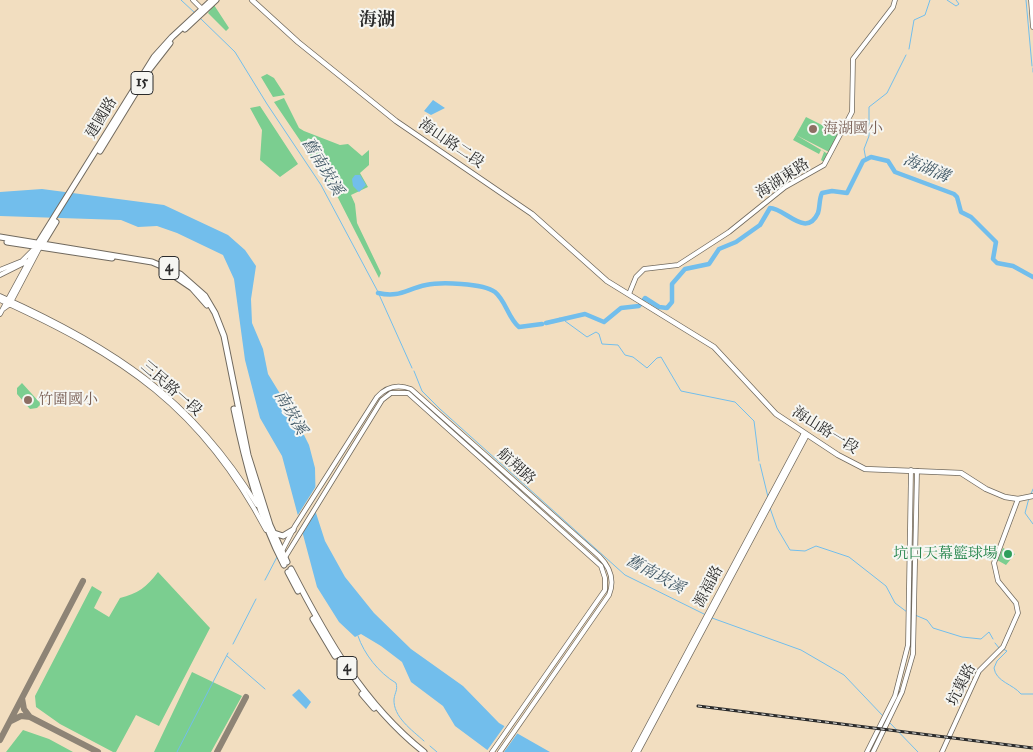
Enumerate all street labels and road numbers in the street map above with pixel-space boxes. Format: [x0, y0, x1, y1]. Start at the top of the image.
road number: 15 [131, 72, 153, 95]
street label: 建國路 [83, 94, 121, 142]
street label: 海山路二段 [415, 116, 487, 172]
street label: 海湖東路 [753, 155, 813, 203]
road number: 4 [159, 256, 179, 280]
street label: 三民路一段 [137, 358, 205, 420]
street label: 海山路一段 [788, 403, 862, 459]
street label: 航翔路 [493, 445, 539, 489]
street label: 源福路 [690, 563, 728, 611]
road number: 4 [337, 656, 357, 680]
street label: 坑菓路 [944, 661, 980, 709]

